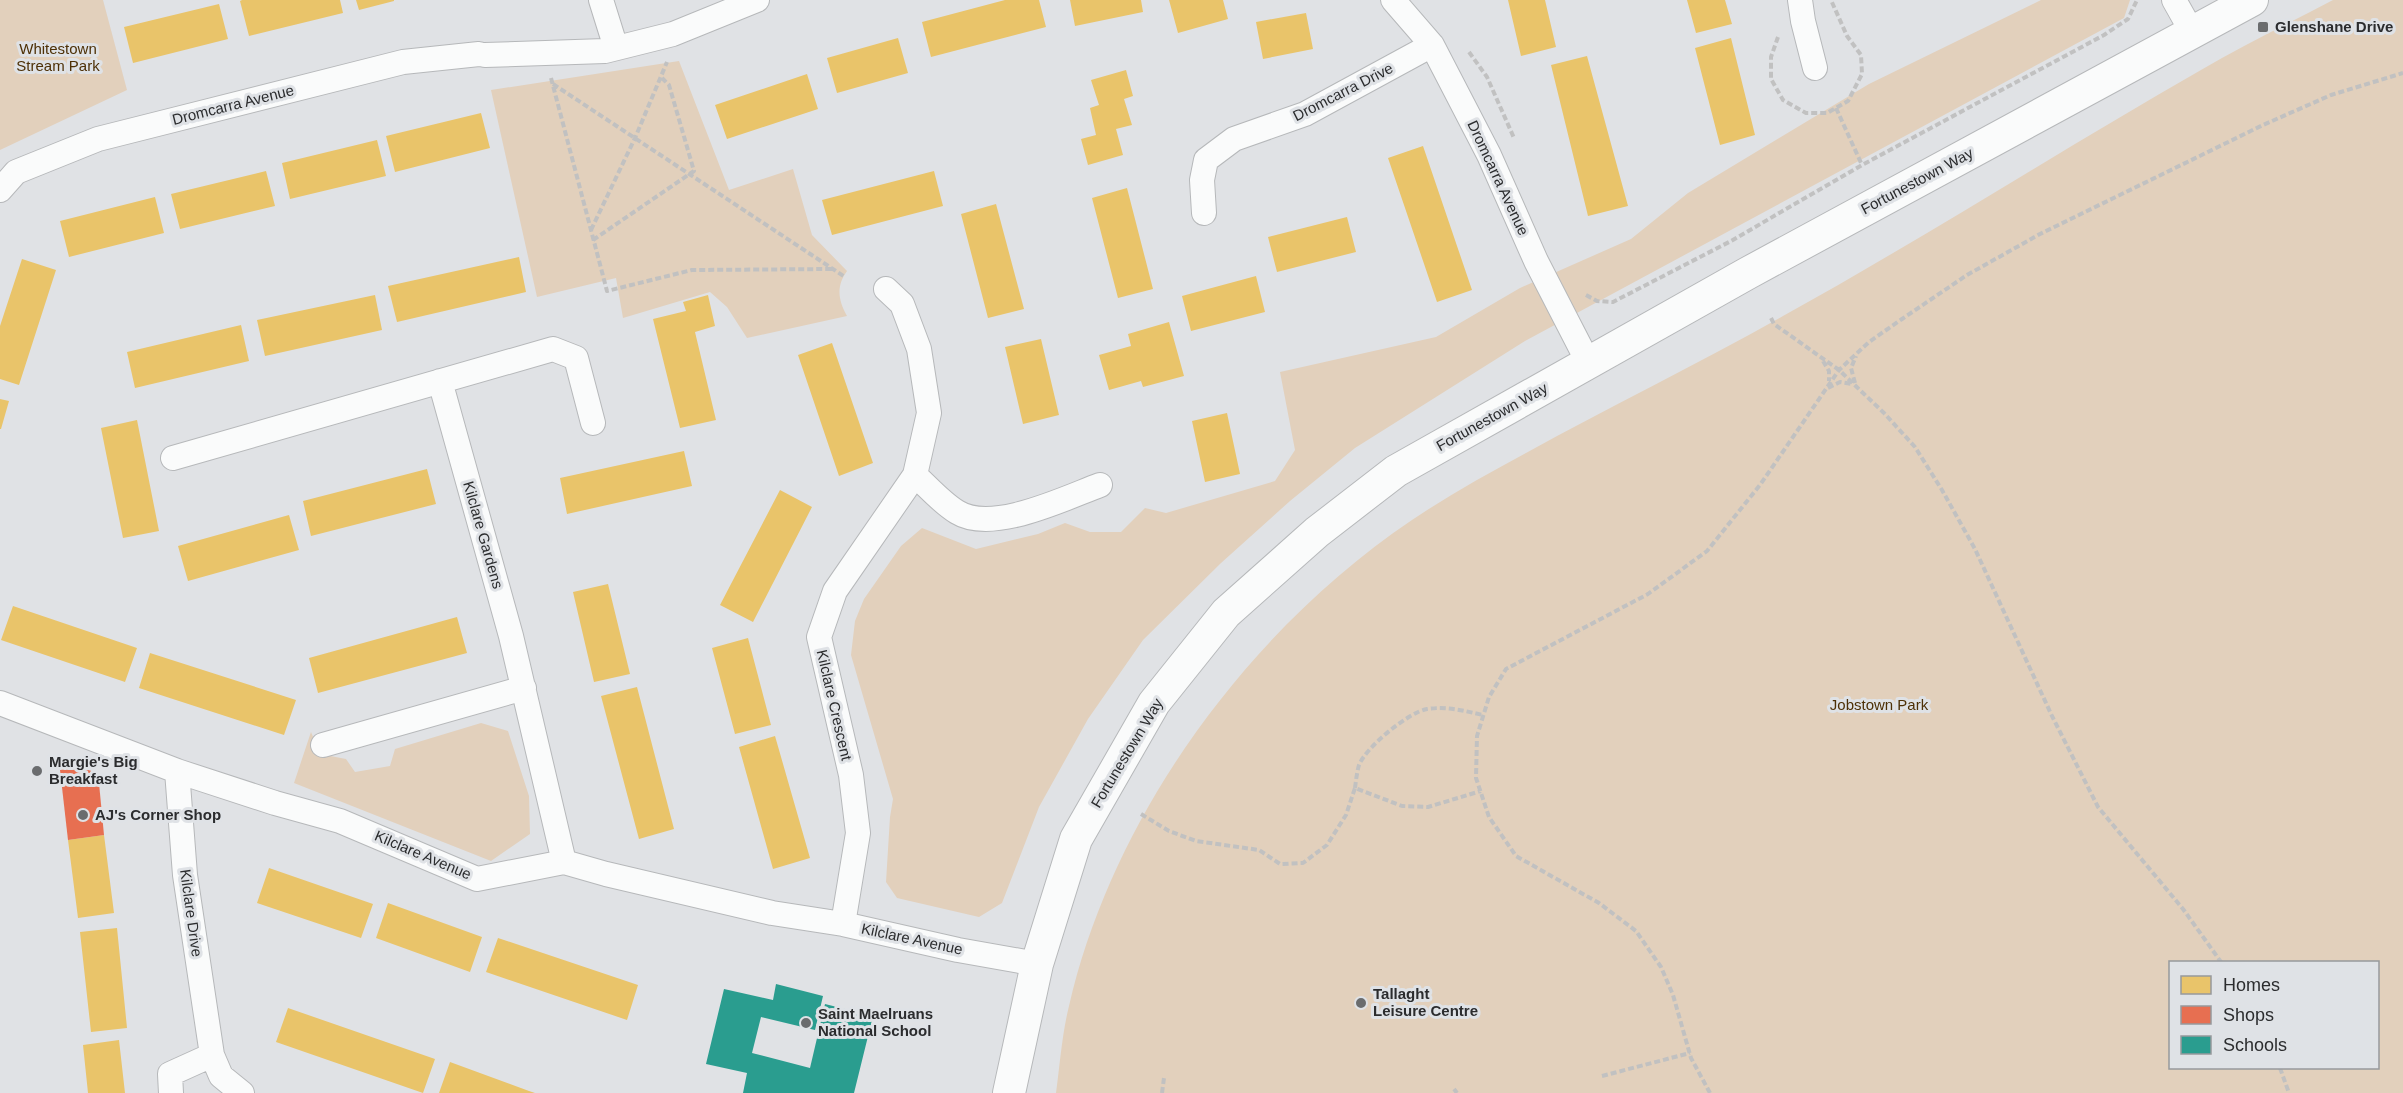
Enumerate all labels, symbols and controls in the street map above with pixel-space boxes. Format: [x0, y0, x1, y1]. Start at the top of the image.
place label: Glenshane Drive [2275, 18, 2393, 35]
marker: Glenshane Drive [2256, 20, 2270, 34]
park label: Whitestown Stream Park [16, 40, 100, 74]
street label: Dromcarra Drive [1290, 59, 1396, 124]
street label: Dromcarra Avenue [170, 81, 295, 128]
street label: Dromcarra Avenue [1464, 118, 1533, 238]
street label: Fortunestown Way [1858, 144, 1976, 217]
street label: Fortunestown Way [1433, 379, 1551, 454]
street label: Kilclare Gardens [460, 479, 507, 591]
street label: Kilclare Crescent [813, 648, 856, 763]
street label: Fortunestown Way [1087, 695, 1166, 810]
park label: Jobstown Park [1830, 696, 1929, 713]
place label: Margie's Big Breakfast [49, 753, 138, 787]
marker: Margie's Big Breakfast [30, 764, 44, 778]
place label: AJ's Corner Shop [95, 806, 221, 823]
marker: AJ's Corner Shop [76, 808, 90, 822]
street label: Kilclare Avenue [372, 827, 474, 883]
street label: Kilclare Drive [177, 868, 206, 958]
street label: Kilclare Avenue [860, 919, 964, 958]
legend [2169, 961, 2379, 1069]
text: Homes [2223, 975, 2280, 995]
place label: Tallaght Leisure Centre [1373, 985, 1478, 1019]
marker: Tallaght Leisure Centre [1354, 996, 1368, 1010]
place label: Saint Maelruans National School [818, 1005, 933, 1039]
text: Shops [2223, 1005, 2274, 1025]
marker: Saint Maelruans National School [799, 1016, 813, 1030]
text: Schools [2223, 1035, 2287, 1055]

